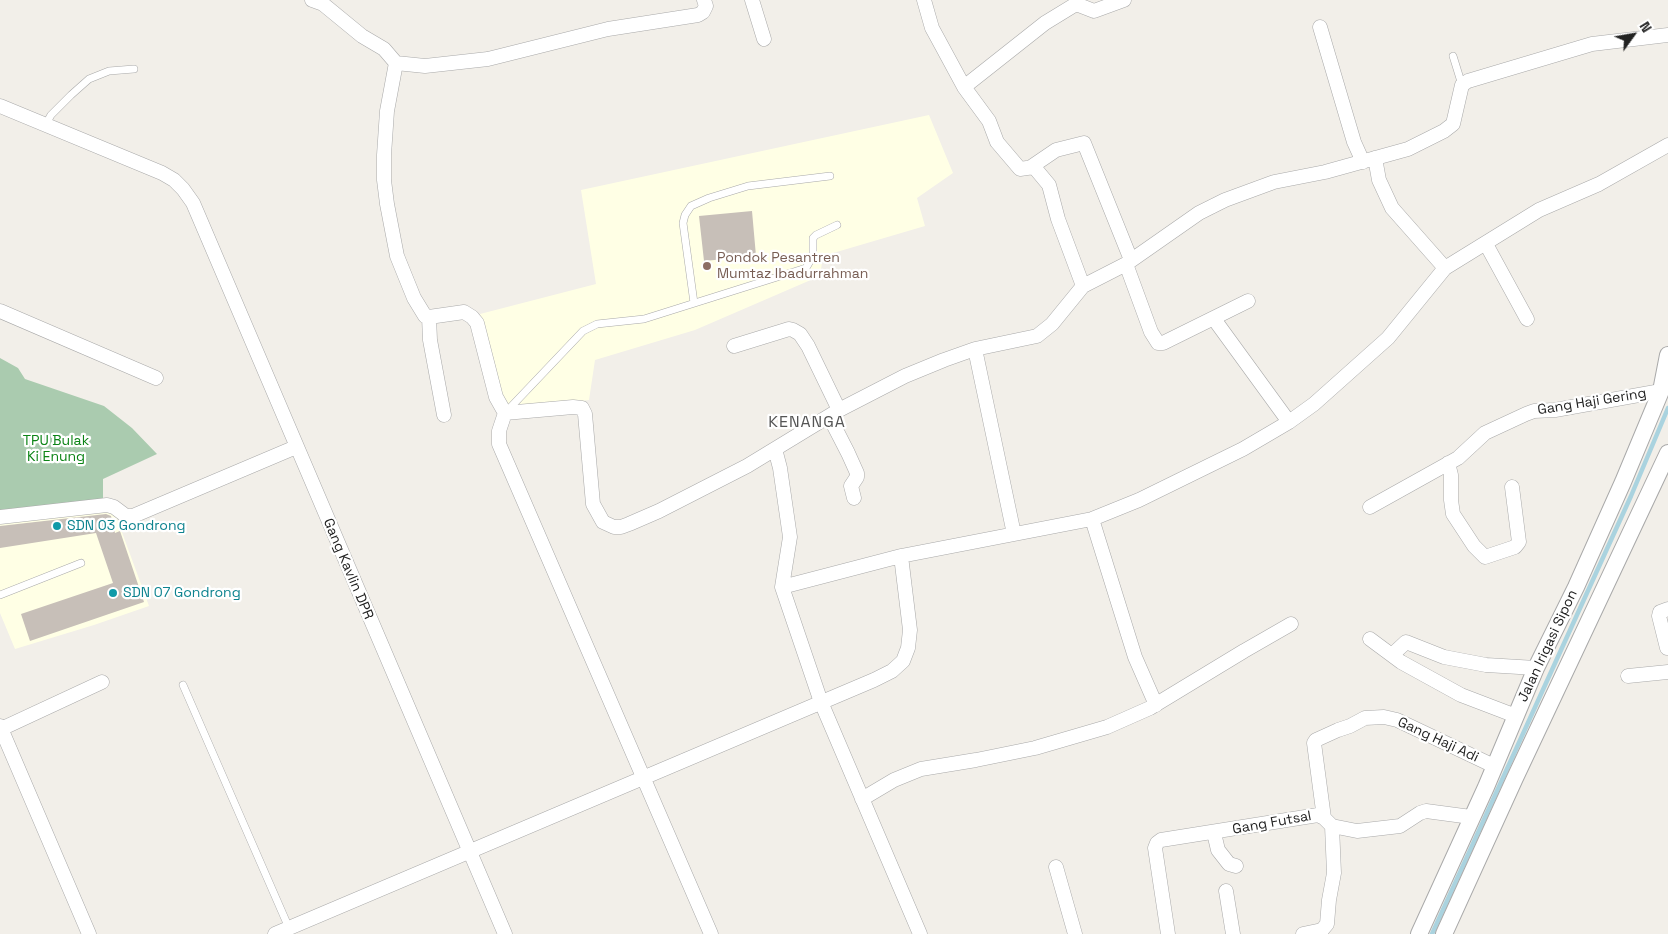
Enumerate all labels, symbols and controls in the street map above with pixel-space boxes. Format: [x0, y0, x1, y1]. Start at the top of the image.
north arrow [1608, 10, 1658, 60]
text: N [1636, 18, 1656, 36]
place label: Pondok Pesantren Mumtaz Ibadurrahman [717, 250, 868, 282]
marker: Pondok Pesantren Mumtaz Ibadurrahman [701, 260, 713, 272]
street label: Gang Haji Gering [1536, 385, 1648, 419]
district label: KENANGA [767, 413, 847, 433]
park label: TPU Bulak Ki Enung [23, 433, 89, 466]
street label: Gang Kavlin DPR [319, 516, 377, 622]
place label: SDN 03 Gondrong [67, 518, 185, 534]
marker: SDN 03 Gondrong [51, 520, 63, 532]
place label: SDN 07 Gondrong [123, 585, 241, 601]
marker: SDN 07 Gondrong [107, 587, 119, 599]
street label: Jalan Irigasi Sipon [1515, 587, 1581, 705]
street label: Gang Haji Adi [1395, 714, 1481, 766]
street label: Gang Futsal [1231, 808, 1313, 838]

